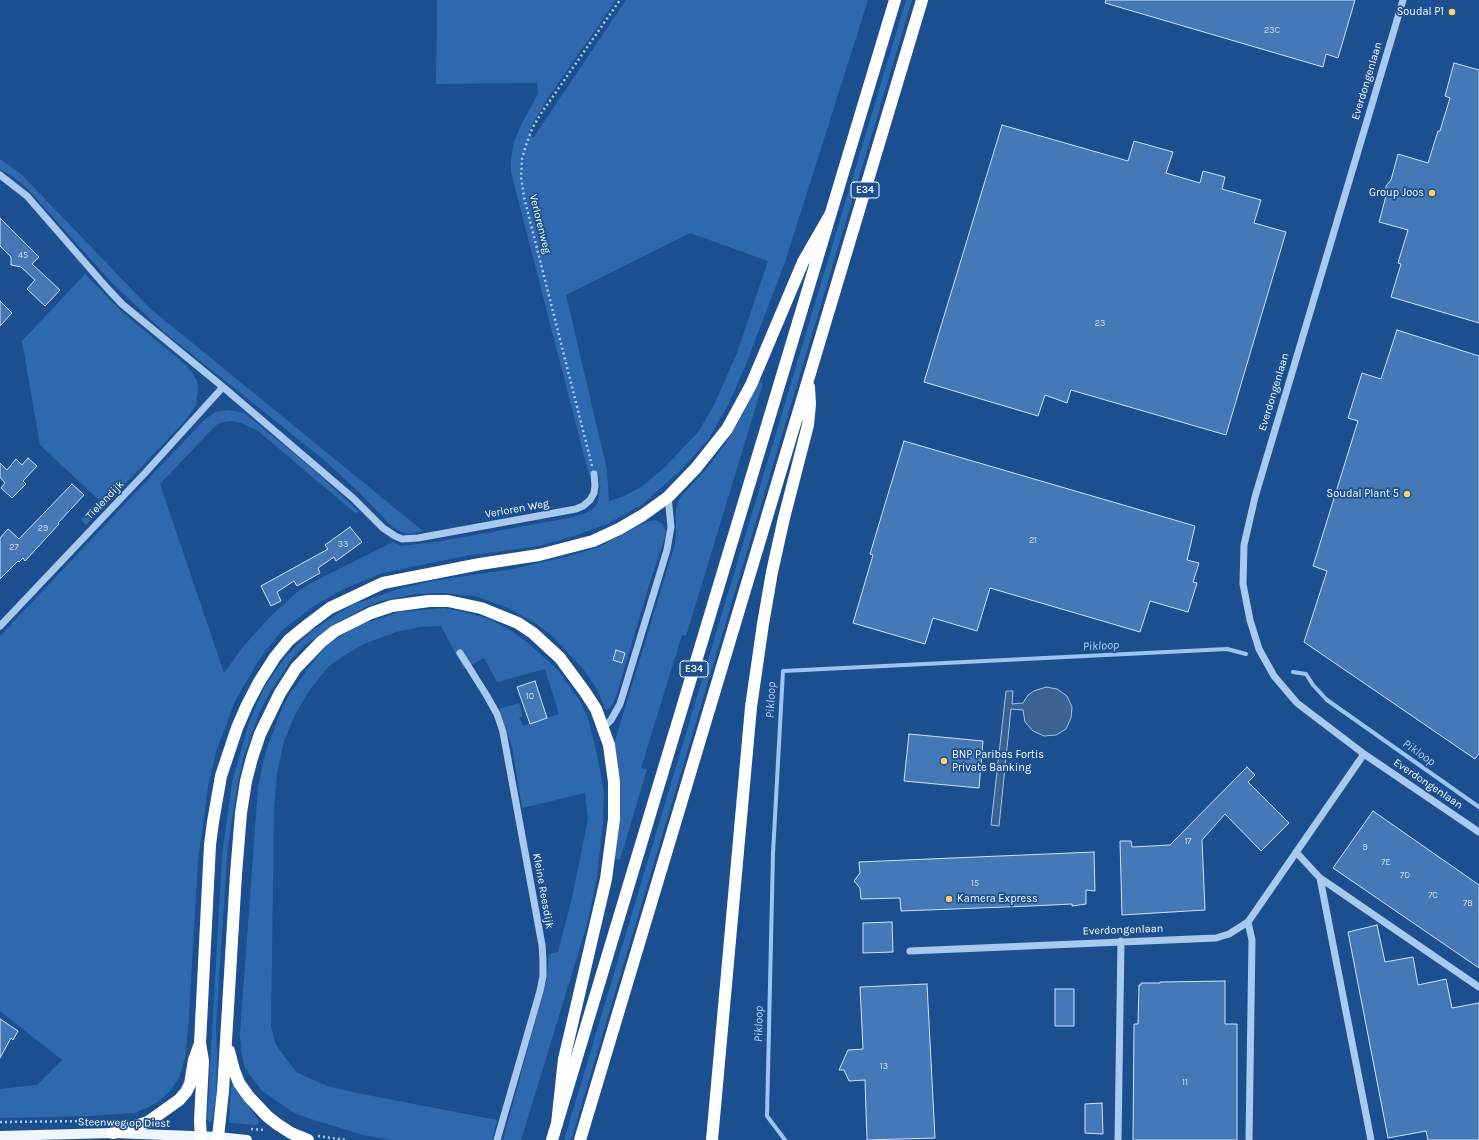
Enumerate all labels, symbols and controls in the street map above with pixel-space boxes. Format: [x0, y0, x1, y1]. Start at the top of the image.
place label: Soudal P1 [1397, 5, 1444, 19]
marker: Soudal P1 [1447, 7, 1457, 17]
house number: 23C [1264, 25, 1280, 35]
street label: Everdongenlaan [1349, 40, 1385, 122]
road number: E34 [851, 182, 879, 198]
place label: Group Joos [1369, 186, 1424, 200]
marker: Group Joos [1427, 188, 1437, 198]
street label: Verlorenweg [526, 193, 554, 255]
house number: 45 [18, 250, 28, 260]
house number: 23 [1095, 318, 1105, 328]
street label: Everdongenlaan [1256, 351, 1292, 433]
street label: Tielendijk [83, 478, 127, 522]
place label: Soudal Plant 5 [1327, 487, 1399, 501]
marker: Soudal Plant 5 [1402, 489, 1412, 499]
street label: Verloren Weg [484, 497, 550, 521]
house number: 29 [38, 523, 48, 533]
house number: 21 [1029, 535, 1037, 545]
house number: 33 [338, 539, 348, 549]
house number: 27 [9, 542, 19, 552]
water label: Pikloop [1082, 638, 1120, 654]
road number: E34 [680, 661, 708, 677]
water label: Pikloop [763, 681, 779, 719]
house number: 10 [526, 691, 534, 701]
water label: Pikloop [1400, 737, 1438, 769]
place label: BNP Paribas Fortis Private Banking [952, 748, 1044, 774]
marker: BNP Paribas Fortis Private Banking [939, 756, 949, 766]
street label: Everdongenlaan [1391, 756, 1465, 812]
house number: 17 [1184, 836, 1192, 846]
house number: 9 [1362, 842, 1368, 852]
street label: Kleine Reesdijk [530, 852, 556, 930]
house number: 7E [1381, 857, 1391, 867]
house number: 7D [1400, 870, 1410, 880]
house number: 15 [971, 878, 979, 888]
house number: 7C [1428, 890, 1438, 900]
place label: Kamera Express [957, 892, 1038, 906]
marker: Kamera Express [944, 894, 954, 904]
house number: 7B [1463, 898, 1473, 908]
street label: Everdongenlaan [1082, 922, 1164, 938]
water label: Pikloop [751, 1006, 767, 1042]
house number: 13 [880, 1061, 888, 1071]
house number: 11 [1182, 1077, 1188, 1087]
street label: Steenweg op Diest [78, 1116, 170, 1130]

